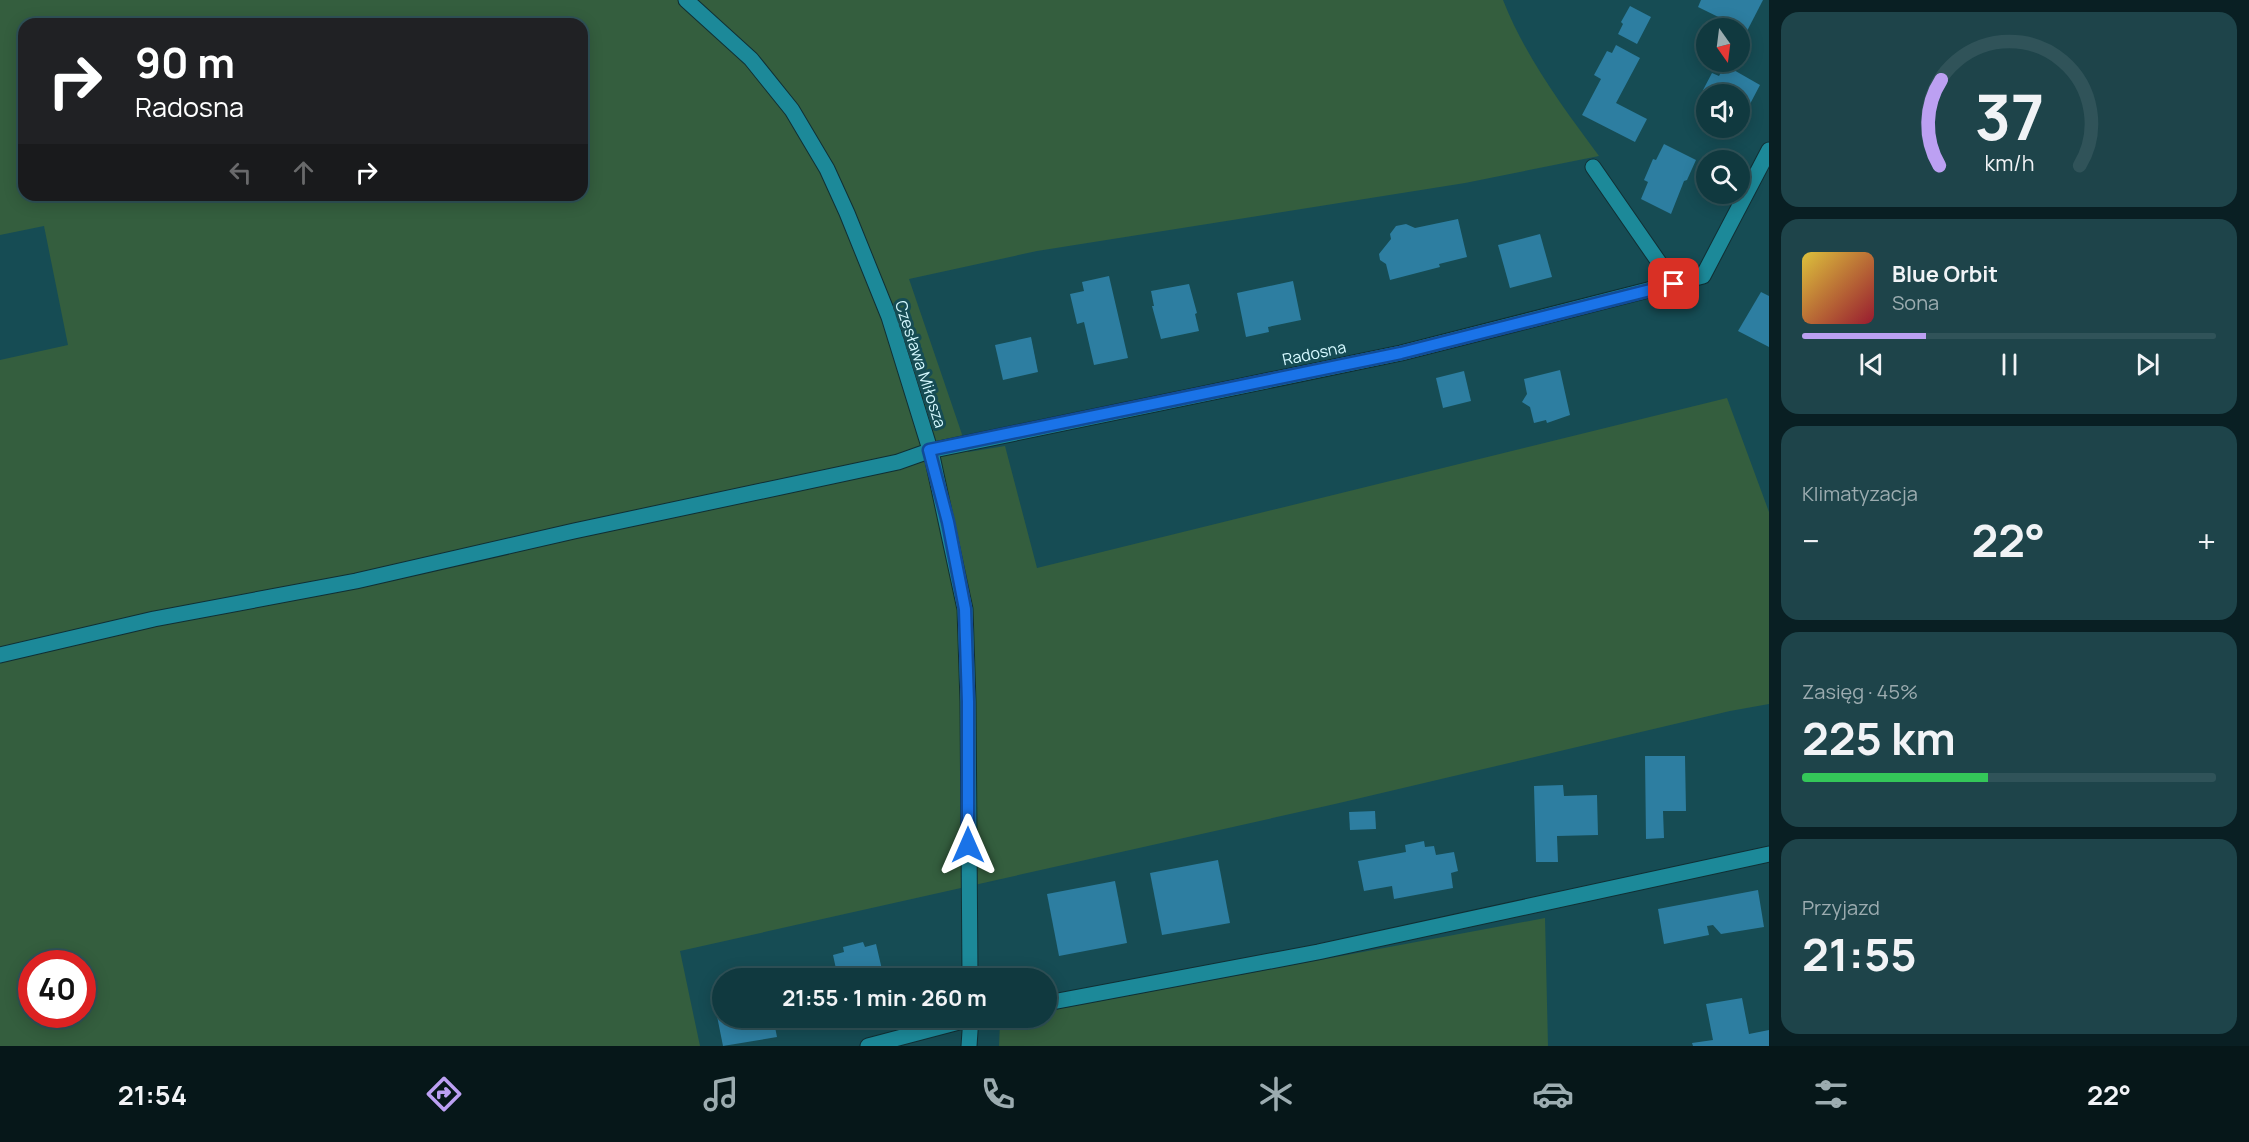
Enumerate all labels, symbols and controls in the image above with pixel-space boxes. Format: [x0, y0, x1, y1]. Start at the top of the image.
north arrow [1696, 18, 1750, 72]
map controls [1696, 18, 1750, 204]
text: 90 m [135, 33, 235, 91]
icon: right [36, 42, 114, 120]
text: 37 [1974, 74, 2044, 160]
button: sound [1696, 84, 1750, 138]
text: Radosna [135, 88, 244, 125]
text: km/h [1984, 149, 2034, 178]
button: search [1696, 150, 1750, 204]
icon: left [224, 156, 257, 189]
icon: ahead [287, 156, 320, 189]
icon: right [350, 156, 383, 189]
pin [1648, 258, 1699, 309]
text: Blue Orbit [1892, 259, 1998, 289]
icon: arrive [1657, 267, 1690, 300]
text: Sona [1892, 289, 1939, 316]
street label: Czesława Miłosza [890, 297, 952, 431]
street label: Radosna [1280, 336, 1348, 370]
icon: previous [1855, 348, 1888, 381]
icon: pause [1993, 348, 2026, 381]
icon: next [2131, 348, 2164, 381]
text: Klimatyzacja [1802, 480, 1918, 507]
text: 22° [1971, 509, 2045, 571]
text: − [1802, 518, 1820, 563]
text: + [2197, 518, 2216, 563]
text: Zasięg · 45% [1802, 678, 1918, 705]
text: 225 km [1802, 707, 1956, 769]
position arrow [936, 813, 1000, 877]
text: Przyjazd [1802, 894, 1880, 921]
text: 21:55 [1802, 923, 1917, 985]
speed limit sign: 40 [18, 950, 96, 1028]
text: 21:55 · 1 min · 260 m [782, 983, 987, 1013]
icon: directions [423, 1073, 465, 1115]
icon: music [700, 1073, 742, 1115]
icon: phone [977, 1073, 1019, 1115]
icon: climate [1255, 1073, 1297, 1115]
icon: car [1532, 1073, 1574, 1115]
icon: filters [1810, 1073, 1852, 1115]
text: 21:54 [118, 1076, 187, 1113]
text: 22° [2087, 1076, 2131, 1113]

